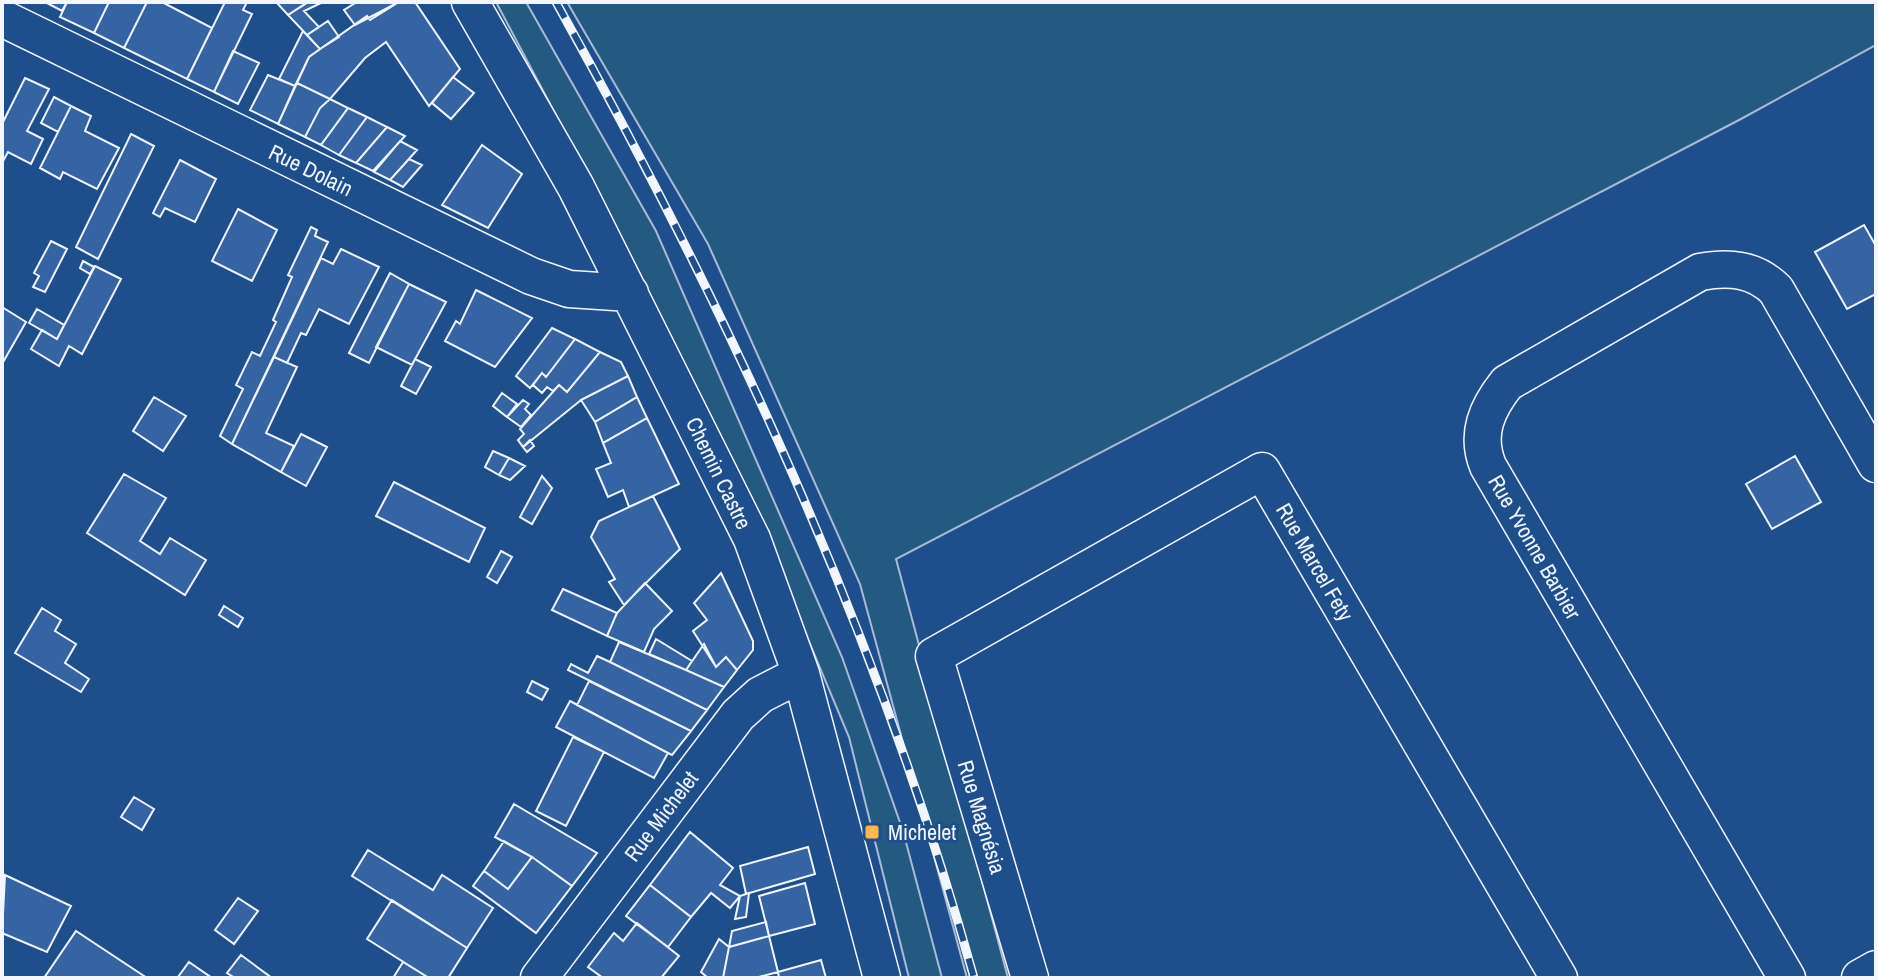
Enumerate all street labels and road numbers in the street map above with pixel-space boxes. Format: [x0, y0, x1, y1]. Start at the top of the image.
street label: Rue Dolain [264, 137, 358, 203]
street label: Chemin Castre [679, 412, 759, 534]
street label: Rue Yvonne Barbier [1481, 469, 1589, 625]
street label: Rue Marcel Fety [1269, 498, 1361, 626]
street label: Rue Magnésia [951, 757, 1013, 877]
street label: Rue Michelet [617, 765, 705, 867]

